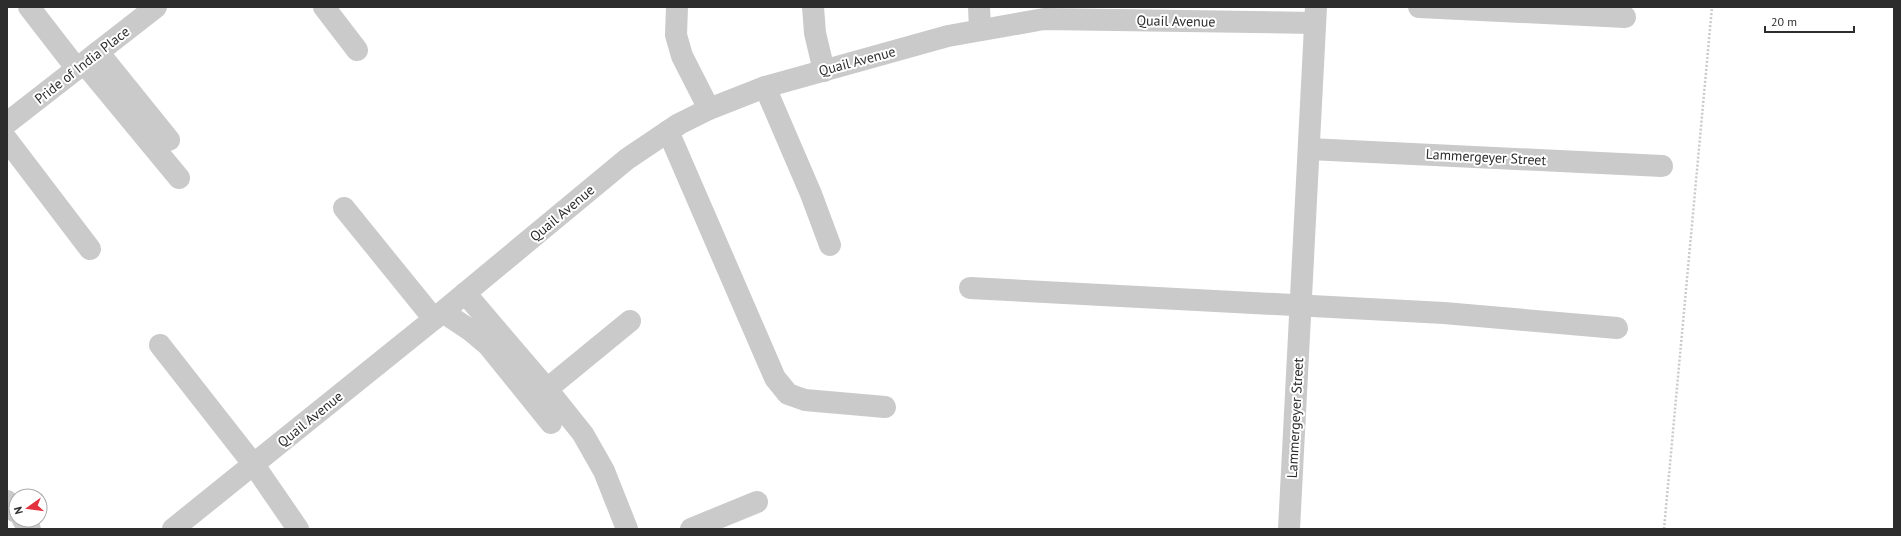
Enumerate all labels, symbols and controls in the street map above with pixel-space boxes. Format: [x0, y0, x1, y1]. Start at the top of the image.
scale bar [1765, 8, 1854, 34]
street label: Quail Avenue [1136, 11, 1216, 31]
text: 20 m [1771, 14, 1797, 29]
street label: Pride of India Place [31, 22, 133, 108]
street label: Quail Avenue [817, 42, 897, 80]
street label: Lammergeyer Street [1425, 145, 1547, 169]
street label: Quail Avenue [526, 181, 598, 245]
street label: Lammergeyer Street [1283, 357, 1307, 479]
street label: Quail Avenue [274, 387, 346, 451]
north arrow [8, 488, 48, 528]
text: N [11, 505, 26, 516]

